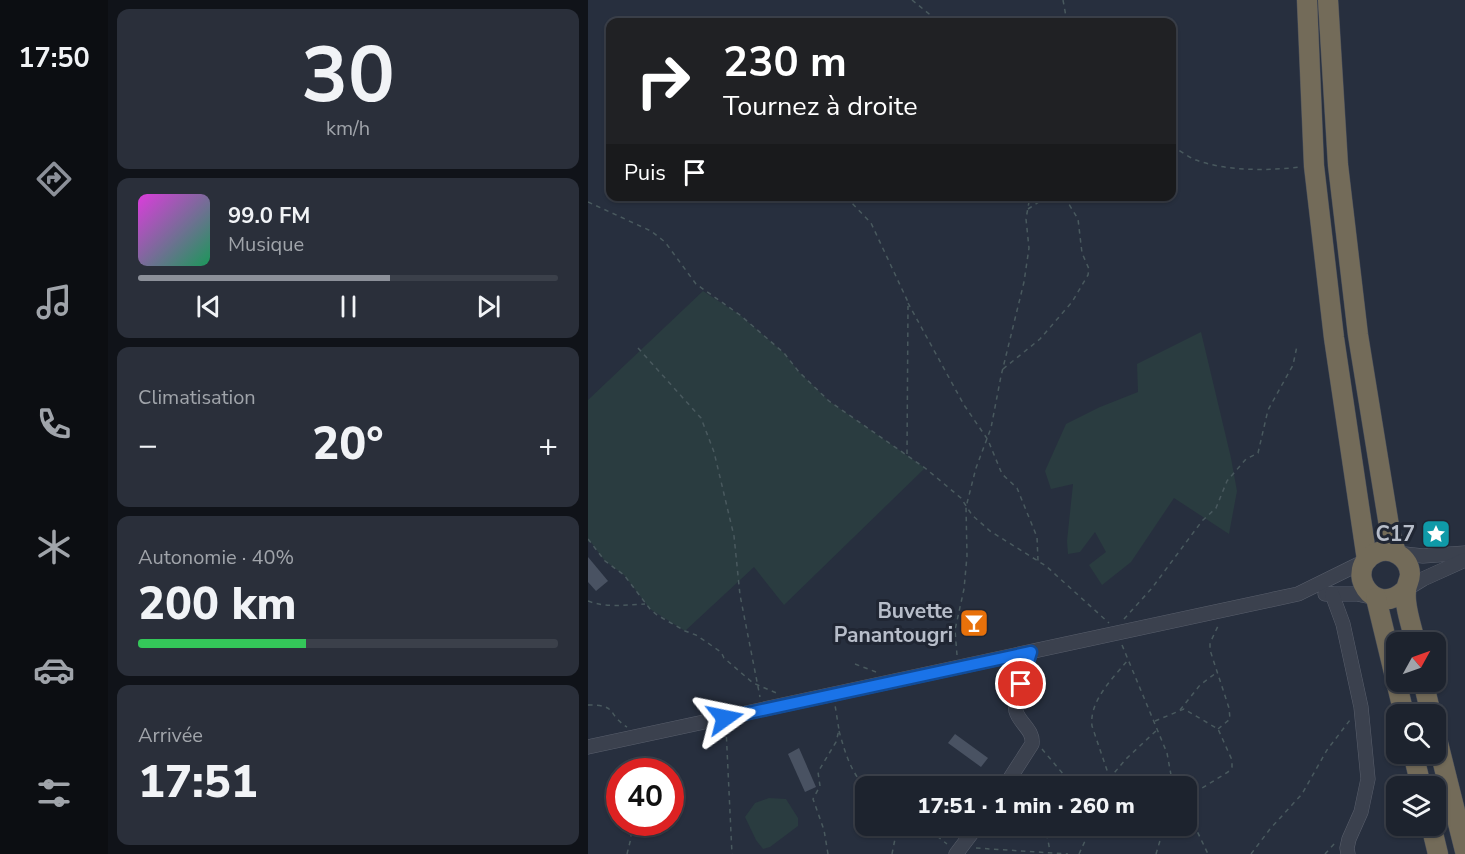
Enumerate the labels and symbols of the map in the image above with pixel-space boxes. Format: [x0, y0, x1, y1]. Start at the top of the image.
place icon: C17 [1420, 518, 1452, 550]
place label: C17 [1376, 520, 1415, 548]
place label: Buvette Panantougri [834, 597, 953, 649]
bar icon: Buvette Panantougri [958, 607, 990, 639]
north arrow [1386, 632, 1446, 692]
pin [995, 658, 1046, 709]
position arrow [693, 686, 757, 750]
speed limit sign: 40 [606, 758, 684, 836]

